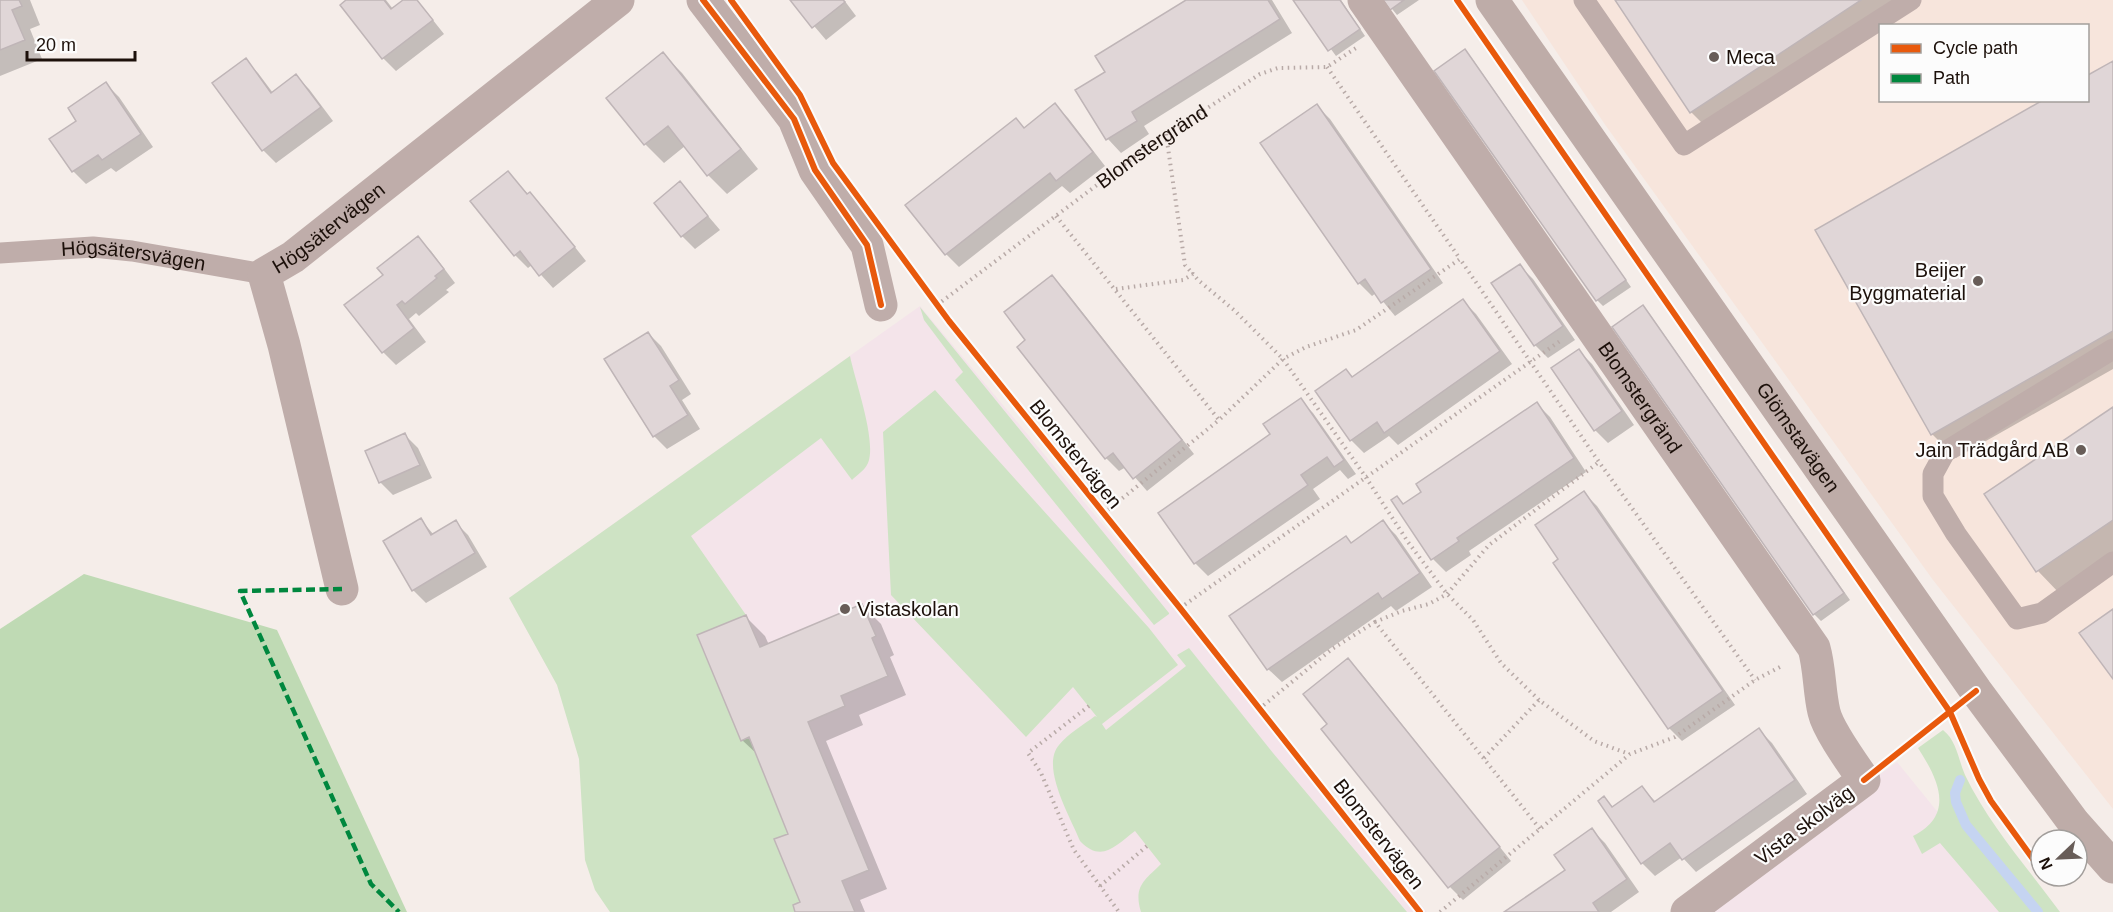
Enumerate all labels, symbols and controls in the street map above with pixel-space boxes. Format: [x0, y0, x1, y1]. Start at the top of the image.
scale bar [27, 24, 135, 62]
legend [1879, 24, 2089, 102]
text: 20 m [36, 35, 76, 55]
text: Cycle path [1933, 38, 2018, 58]
place label: Meca [1726, 46, 1776, 68]
marker: Meca [1707, 50, 1721, 64]
text: Path [1933, 68, 1970, 88]
street label: Blomstergränd [1092, 100, 1211, 193]
street label: Högsätervägen [268, 178, 389, 278]
street label: Högsätersvägen [60, 236, 207, 275]
place label: Beijer Byggmaterial [1849, 259, 1966, 304]
marker: Beijer Byggmaterial [1971, 274, 1985, 288]
street label: Blomstergränd [1594, 338, 1686, 457]
street label: Glömstavägen [1752, 378, 1844, 497]
street label: Blomstervägen [1025, 395, 1127, 513]
place label: Jain Trädgård AB [1916, 439, 2069, 461]
marker: Jain Trädgård AB [2074, 443, 2088, 457]
place label: Vistaskolan [857, 598, 959, 620]
marker: Vistaskolan [838, 602, 852, 616]
street label: Blomstervägen [1329, 775, 1429, 893]
street label: Vista skolväg [1750, 781, 1858, 869]
north arrow [2029, 828, 2089, 888]
text: N [2036, 855, 2056, 872]

